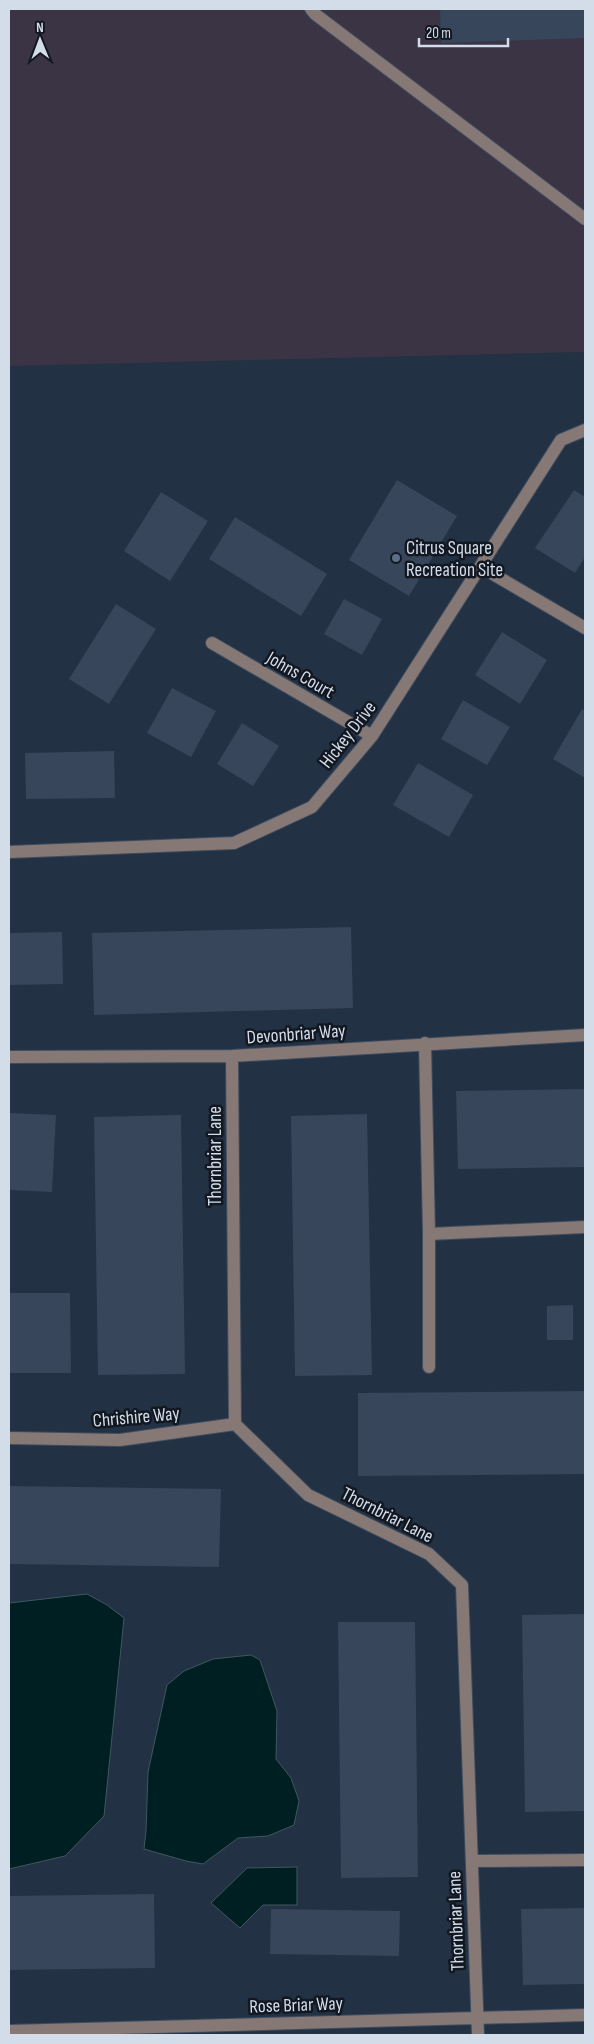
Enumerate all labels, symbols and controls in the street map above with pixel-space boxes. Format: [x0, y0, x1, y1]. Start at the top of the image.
north arrow [15, 15, 65, 65]
scale bar [419, 15, 508, 47]
text: N [36, 19, 44, 36]
text: 20 m [426, 24, 451, 43]
place label: Citrus Square Recreation Site [406, 537, 503, 582]
marker: Citrus Square Recreation Site [390, 552, 402, 564]
street label: Johns Court [261, 646, 338, 704]
street label: Hickey Drive [315, 697, 381, 773]
street label: Devonbriar Way [246, 1020, 347, 1049]
street label: Thornbriar Lane [204, 1106, 227, 1206]
street label: Chrishire Way [92, 1402, 181, 1433]
street label: Thornbriar Lane [338, 1482, 437, 1548]
street label: Thornbriar Lane [443, 1871, 470, 1971]
street label: Rose Briar Way [249, 1992, 344, 2019]

